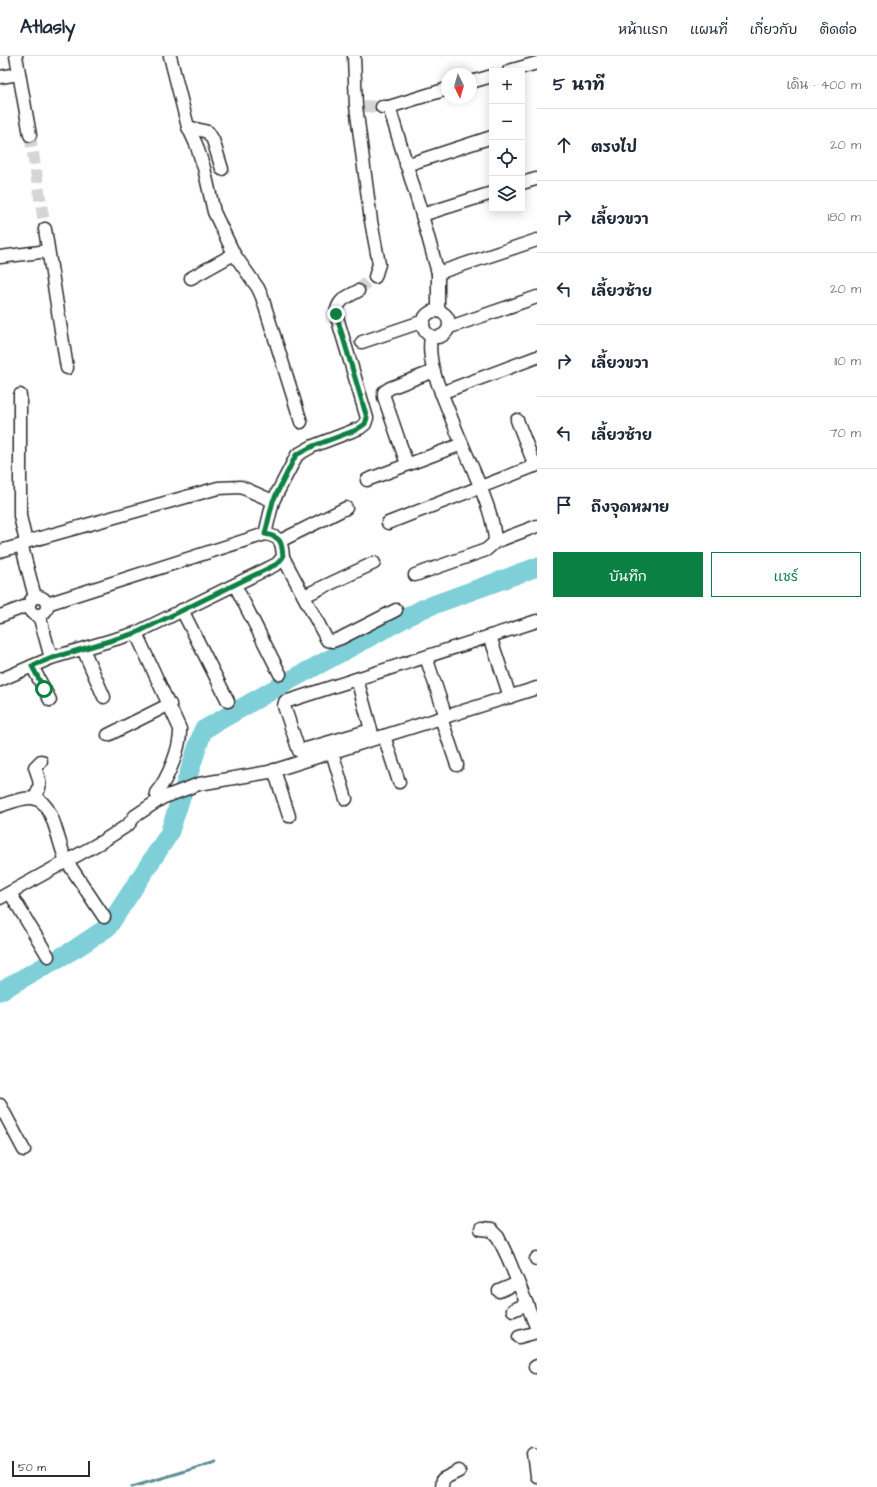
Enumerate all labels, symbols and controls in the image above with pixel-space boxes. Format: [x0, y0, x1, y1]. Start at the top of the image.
text: Atlasly [20, 14, 75, 41]
text: หน้าแรก [618, 20, 668, 40]
text: แผนที่ [690, 20, 728, 40]
text: เกี่ยวกับ [750, 20, 797, 40]
text: ติดต่อ [819, 20, 857, 40]
north arrow [441, 68, 477, 104]
map controls [489, 68, 525, 212]
button: + [489, 68, 525, 104]
text: 5 นาที [553, 73, 605, 97]
text: เดิน · 400 m [786, 76, 861, 94]
button: − [489, 104, 525, 140]
icon: ahead [553, 134, 575, 156]
text: 20 m [830, 136, 861, 154]
text: ตรงไป [591, 137, 637, 158]
button: locate [489, 140, 525, 176]
button: layers [489, 176, 525, 212]
icon: right [553, 206, 575, 228]
text: 180 m [827, 208, 861, 226]
text: เลี้ยวขวา [591, 209, 649, 230]
icon: left [553, 278, 575, 300]
text: 20 m [830, 280, 861, 298]
text: เลี้ยวซ้าย [591, 281, 652, 302]
route end [327, 305, 345, 323]
icon: right [553, 350, 575, 372]
text: 110 m [834, 352, 861, 370]
text: เลี้ยวขวา [591, 353, 649, 374]
icon: left [553, 422, 575, 444]
text: 70 m [829, 424, 861, 442]
text: เลี้ยวซ้าย [591, 425, 652, 446]
icon: arrive [553, 494, 575, 516]
text: ถึงจุดหมาย [591, 497, 669, 518]
button: บันทึก [553, 552, 703, 597]
button: แชร์ [711, 552, 861, 597]
route start [35, 680, 53, 698]
scale bar [12, 1459, 90, 1478]
text: 50 m [18, 1460, 46, 1475]

